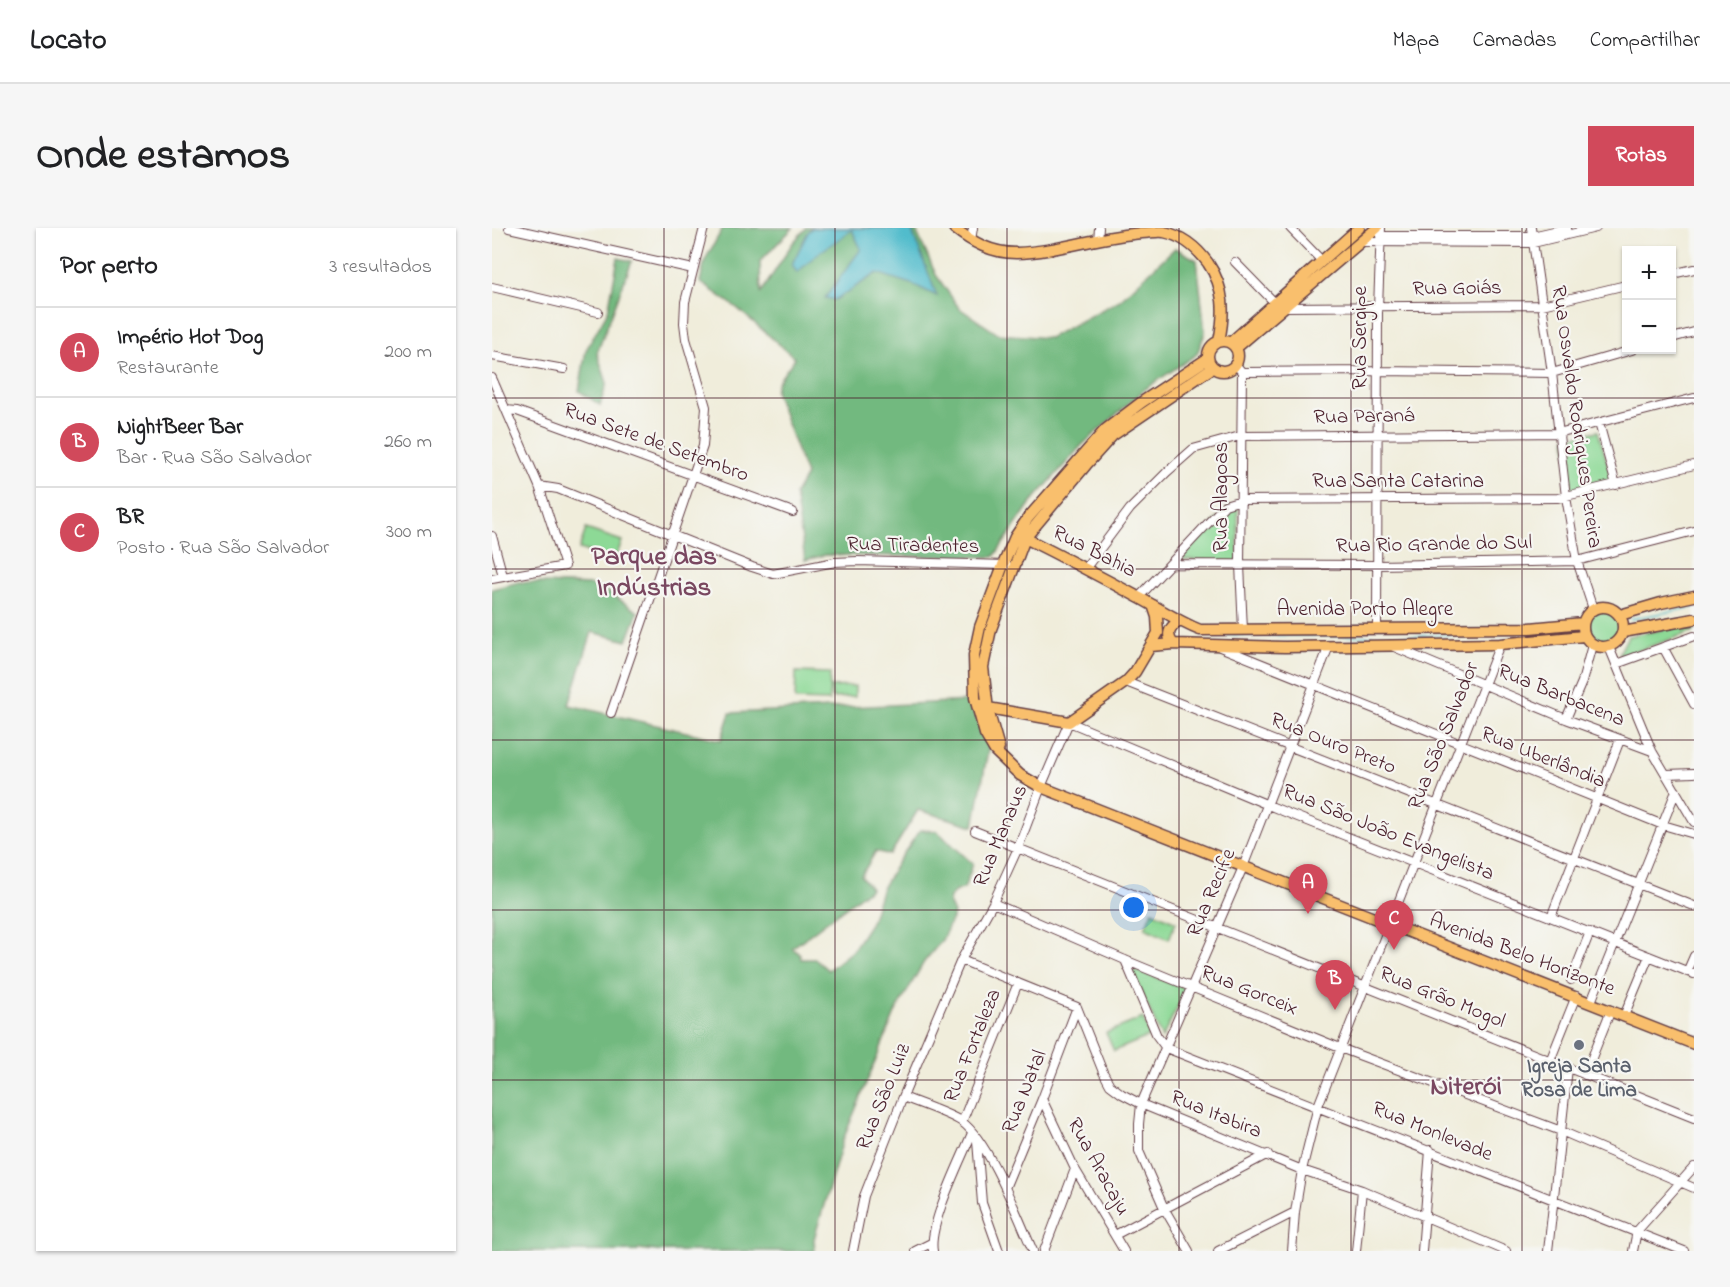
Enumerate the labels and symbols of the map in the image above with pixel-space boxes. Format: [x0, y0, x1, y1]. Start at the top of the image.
street label: Rua Goiás [1412, 273, 1502, 305]
street label: Rua Osvaldo Rodrigues Pereira [1541, 284, 1609, 550]
street label: Rua Sergipe [1346, 286, 1378, 390]
street label: Rua Sete de Setembro [559, 395, 753, 491]
street label: Rua Paraná [1313, 401, 1415, 433]
street label: Rua Alagoas [1207, 442, 1239, 552]
street label: Rua Santa Catarina [1312, 467, 1484, 497]
street label: Rua Bahia [1047, 518, 1141, 586]
street label: Rua Rio Grande do Sul [1336, 528, 1532, 562]
street label: Rua Tiradentes [846, 530, 980, 562]
district label: Parque das Indústrias [591, 538, 717, 608]
street label: Avenida Porto Alegre [1277, 595, 1454, 627]
street label: Rua São Salvador [1401, 657, 1488, 815]
street label: Rua Barbacena [1493, 657, 1629, 735]
street label: Rua Ouro Preto [1266, 705, 1401, 783]
street label: Rua Uberlândia [1476, 719, 1610, 797]
street label: Rua São João Evangelista [1277, 777, 1498, 891]
street label: Rua Manaus [966, 780, 1036, 892]
street label: Rua Recife [1180, 844, 1244, 942]
pin: A [1288, 864, 1328, 914]
your location [1119, 893, 1148, 922]
pin: C [1374, 900, 1414, 950]
street label: Avenida Belo Horizonte [1425, 906, 1620, 1004]
street label: Rua Gorceix [1196, 958, 1302, 1024]
street label: Rua Grão Mogol [1374, 959, 1510, 1039]
pin: B [1316, 960, 1354, 1010]
street label: Rua Fortaleza [936, 984, 1010, 1108]
marker: Igreja Santa Rosa de Lima [1572, 1038, 1586, 1052]
street label: Rua São Luiz [849, 1039, 919, 1155]
street label: Rua Natal [995, 1046, 1055, 1138]
place label: Igreja Santa Rosa de Lima [1521, 1052, 1637, 1106]
district label: Niterói [1430, 1068, 1502, 1107]
street label: Rua Itabira [1166, 1083, 1266, 1147]
street label: Rua Monlevade [1367, 1094, 1497, 1170]
street label: Rua Aracaju [1059, 1113, 1137, 1221]

